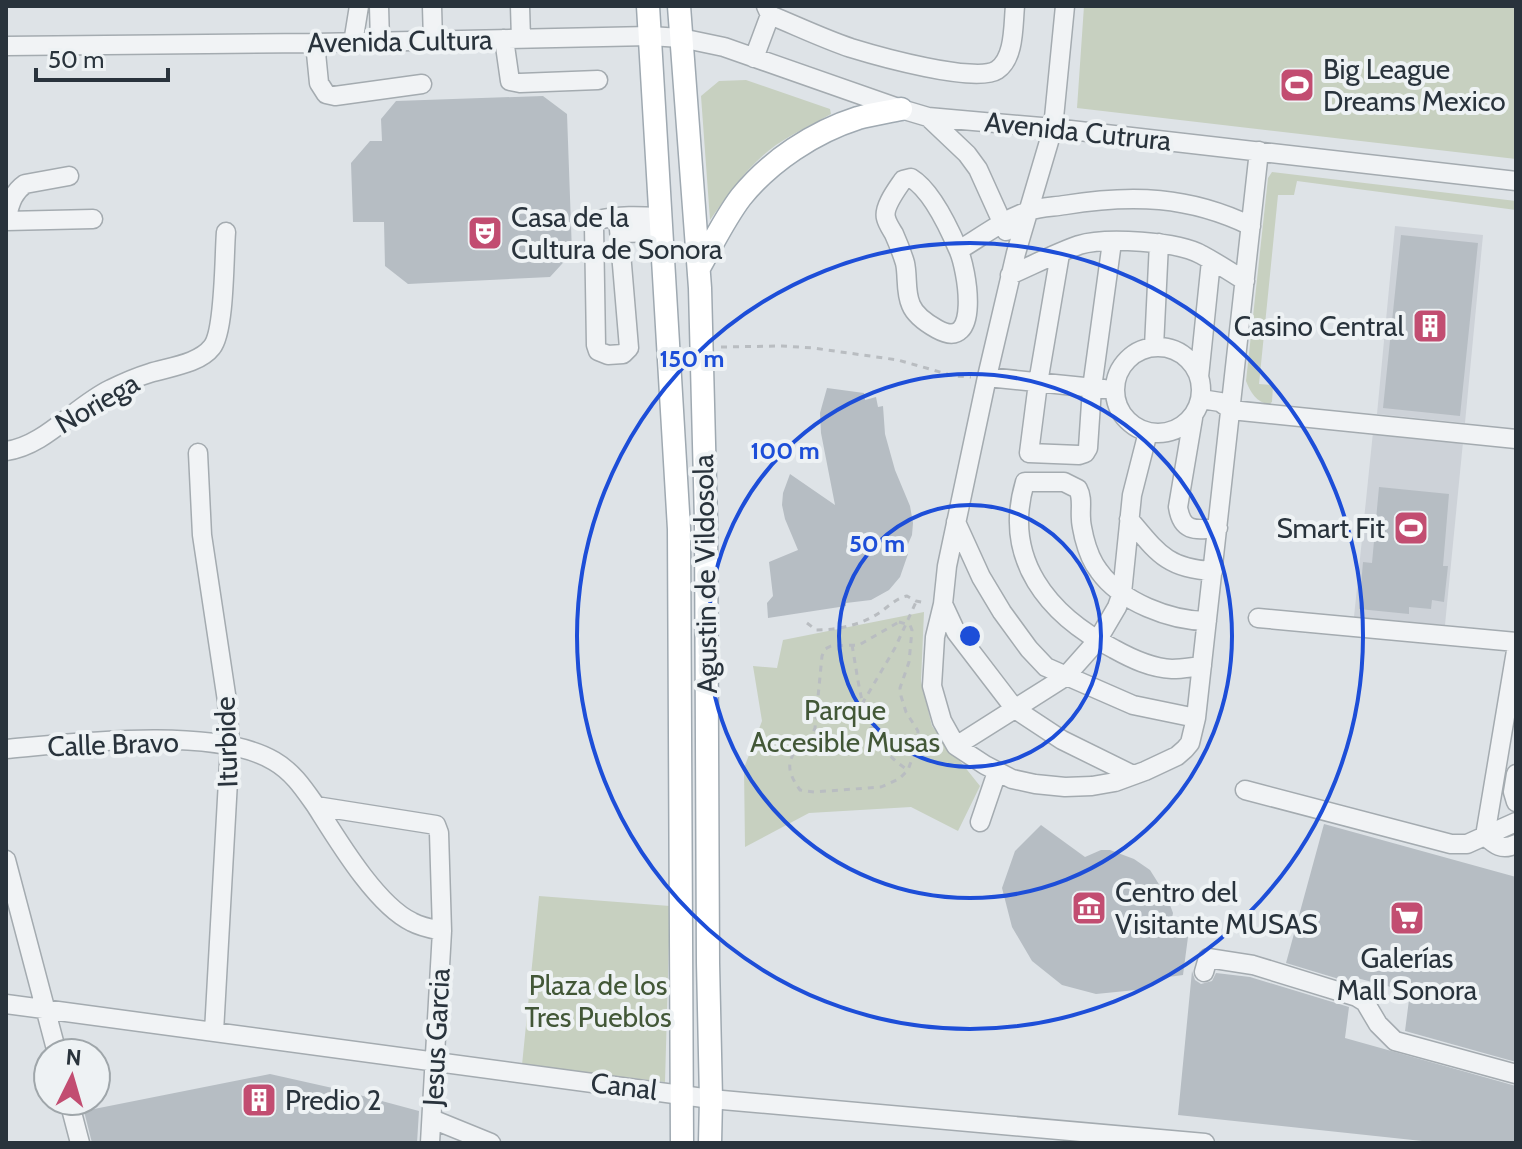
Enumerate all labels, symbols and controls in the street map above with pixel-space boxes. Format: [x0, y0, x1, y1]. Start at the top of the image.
street label: Avenida Cultura [307, 22, 493, 60]
scale bar [36, 32, 168, 82]
text: 50 m [48, 45, 104, 74]
place label: Big League Dreams Mexico [1323, 52, 1506, 118]
sports icon: Big League Dreams Mexico [1278, 66, 1316, 104]
street label: Avenida Cutrura [983, 104, 1174, 158]
place label: Casa de la Cultura de Sonora [511, 200, 723, 266]
theatre icon: Casa de la Cultura de Sonora [466, 214, 504, 252]
building icon: Casino Central [1411, 307, 1449, 345]
place label: Casino Central [1234, 309, 1404, 343]
text: 150 m [660, 344, 724, 373]
street label: Noriega [49, 365, 145, 441]
text: 100 m [750, 436, 820, 465]
street label: Agustin de Vildosola [686, 453, 724, 694]
sports icon: Smart Fit [1392, 509, 1430, 547]
place label: Smart Fit [1276, 511, 1385, 545]
text: 50 m [849, 529, 905, 558]
centre of rings [956, 622, 984, 650]
park label: Parque Accesible Musas [750, 693, 940, 759]
street label: Iturbide [207, 696, 245, 788]
street label: Calle Bravo [47, 725, 179, 763]
place label: Centro del Visitante MUSAS [1115, 875, 1318, 941]
museum icon: Centro del Visitante MUSAS [1070, 889, 1108, 927]
supermarket icon: Galerías Mall Sonora [1388, 899, 1426, 937]
place label: Galerías Mall Sonora [1337, 941, 1478, 1007]
street label: Jesus Garcia [415, 967, 457, 1108]
park label: Plaza de los Tres Pueblos [524, 968, 672, 1034]
north arrow [32, 1037, 112, 1117]
text: N [65, 1043, 83, 1072]
street label: Canal [589, 1065, 659, 1107]
building icon: Predio 2 [240, 1081, 278, 1119]
place label: Predio 2 [285, 1083, 381, 1117]

